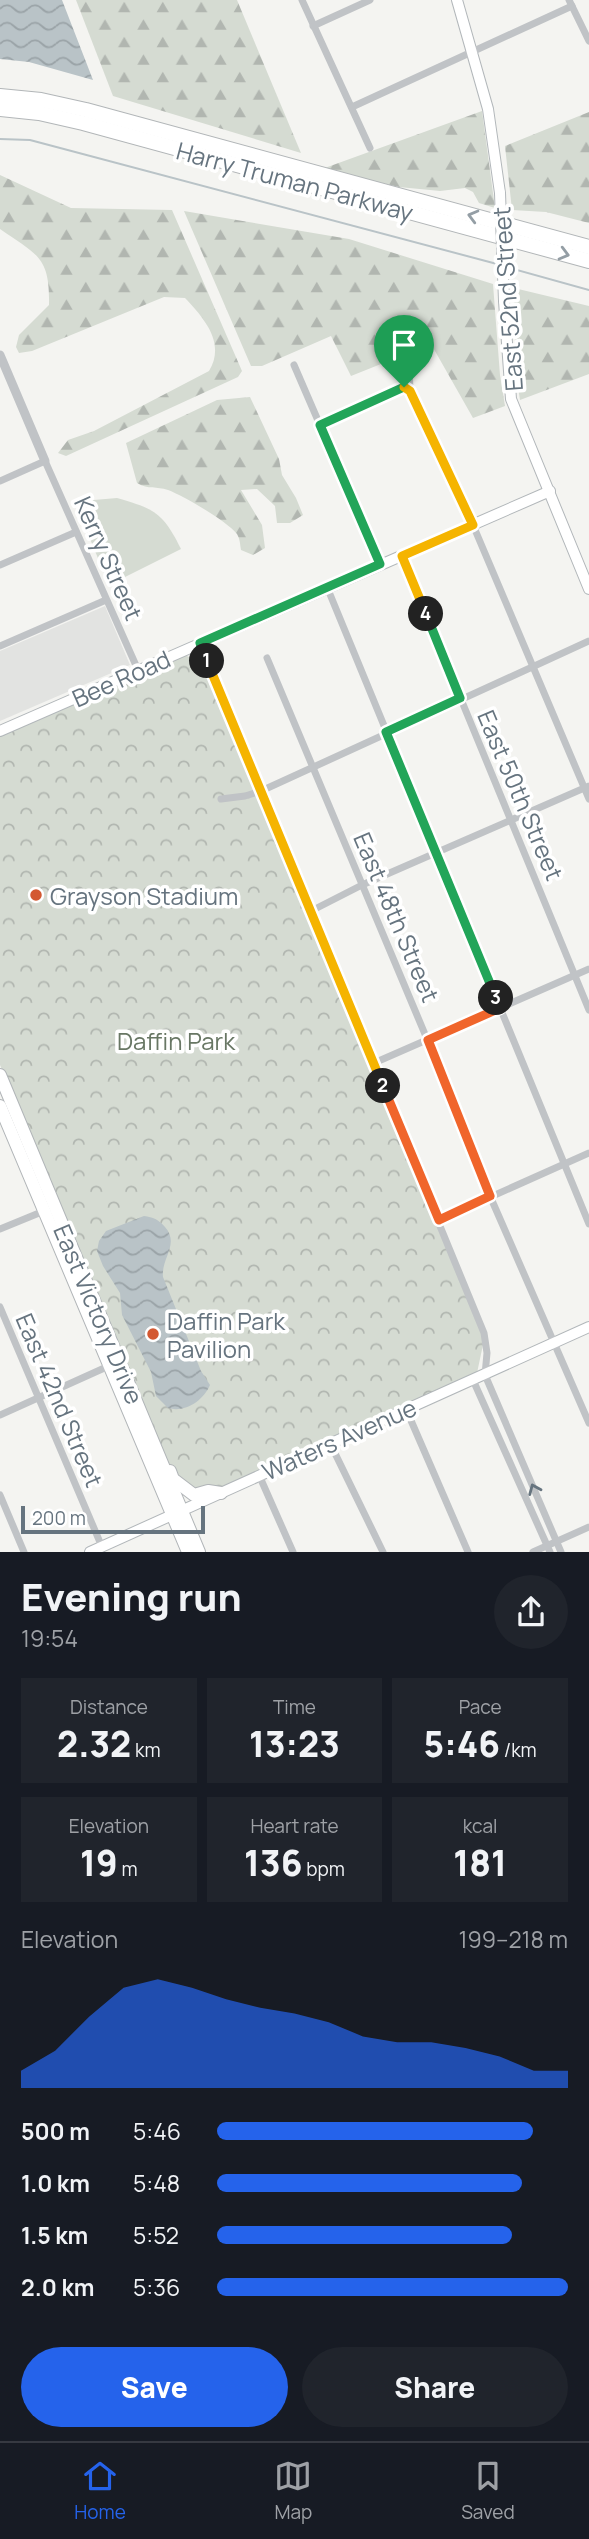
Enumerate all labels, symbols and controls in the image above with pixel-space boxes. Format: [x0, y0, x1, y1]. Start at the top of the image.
street label: Harry Truman Parkway [173, 133, 417, 229]
street label: East 52nd Street [484, 206, 530, 392]
one-way arrow [467, 209, 479, 224]
one-way arrow [558, 246, 570, 261]
pin [374, 315, 434, 387]
icon: arrive [385, 326, 423, 364]
street label: Kerry Street [67, 491, 151, 625]
pin: 4 [408, 596, 444, 632]
text: 4 [420, 600, 431, 626]
street label: Bee Road [67, 642, 175, 714]
pin: 1 [190, 644, 224, 678]
text: 1 [202, 647, 211, 673]
street label: East 50th Street [470, 705, 572, 885]
street label: East 48th Street [346, 827, 448, 1007]
place label: Grayson Stadium [50, 879, 238, 912]
marker: Grayson Stadium [28, 887, 44, 903]
pin: 3 [478, 981, 514, 1016]
text: 3 [490, 984, 501, 1010]
park label: Daffin Park [117, 1024, 236, 1057]
pin: 2 [366, 1068, 400, 1104]
text: 2 [377, 1072, 388, 1098]
street label: East Victory Drive [46, 1219, 152, 1409]
place label: Daffin Park Pavilion [167, 1304, 286, 1365]
street label: East 42nd Street [9, 1308, 111, 1492]
marker: Daffin Park Pavilion [145, 1326, 161, 1342]
street label: Waters Avenue [257, 1390, 421, 1488]
one-way arrow [528, 1484, 542, 1497]
scale bar [21, 1503, 205, 1535]
text: 200 m [32, 1505, 86, 1531]
text: Evening run [21, 1570, 242, 1622]
button: share [494, 1575, 568, 1649]
text: 19:54 [21, 1622, 78, 1654]
text: Distance [70, 1694, 148, 1720]
text: Time [273, 1694, 316, 1720]
text: Pace [459, 1694, 502, 1720]
text: 2.32 [57, 1720, 131, 1768]
text: 13:23 [249, 1720, 340, 1768]
text: 5:46 [424, 1720, 500, 1768]
text: km [131, 1737, 161, 1763]
text: /km [500, 1737, 537, 1763]
text: Elevation [69, 1813, 149, 1839]
text: Heart rate [250, 1813, 339, 1839]
text: kcal [463, 1813, 498, 1839]
text: 19 [80, 1839, 118, 1887]
text: 136 [244, 1839, 302, 1887]
text: 181 [453, 1839, 507, 1887]
text: m [118, 1856, 138, 1882]
text: bpm [302, 1856, 345, 1882]
text: Elevation [21, 1923, 118, 1955]
text: 199–218 m [459, 1923, 568, 1955]
text: 500 m [21, 2115, 90, 2147]
text: 5:46 [133, 2115, 181, 2147]
text: 1.0 km [21, 2167, 90, 2199]
text: 5:48 [133, 2167, 180, 2199]
text: 1.5 km [21, 2219, 88, 2251]
text: 5:52 [133, 2219, 179, 2251]
text: 2.0 km [21, 2271, 94, 2303]
text: 5:36 [133, 2271, 180, 2303]
button: Save [21, 2347, 288, 2427]
button: Share [302, 2347, 568, 2427]
tab: Home [74, 2457, 126, 2525]
tab: Map [274, 2457, 312, 2525]
tab: Saved [461, 2457, 515, 2525]

